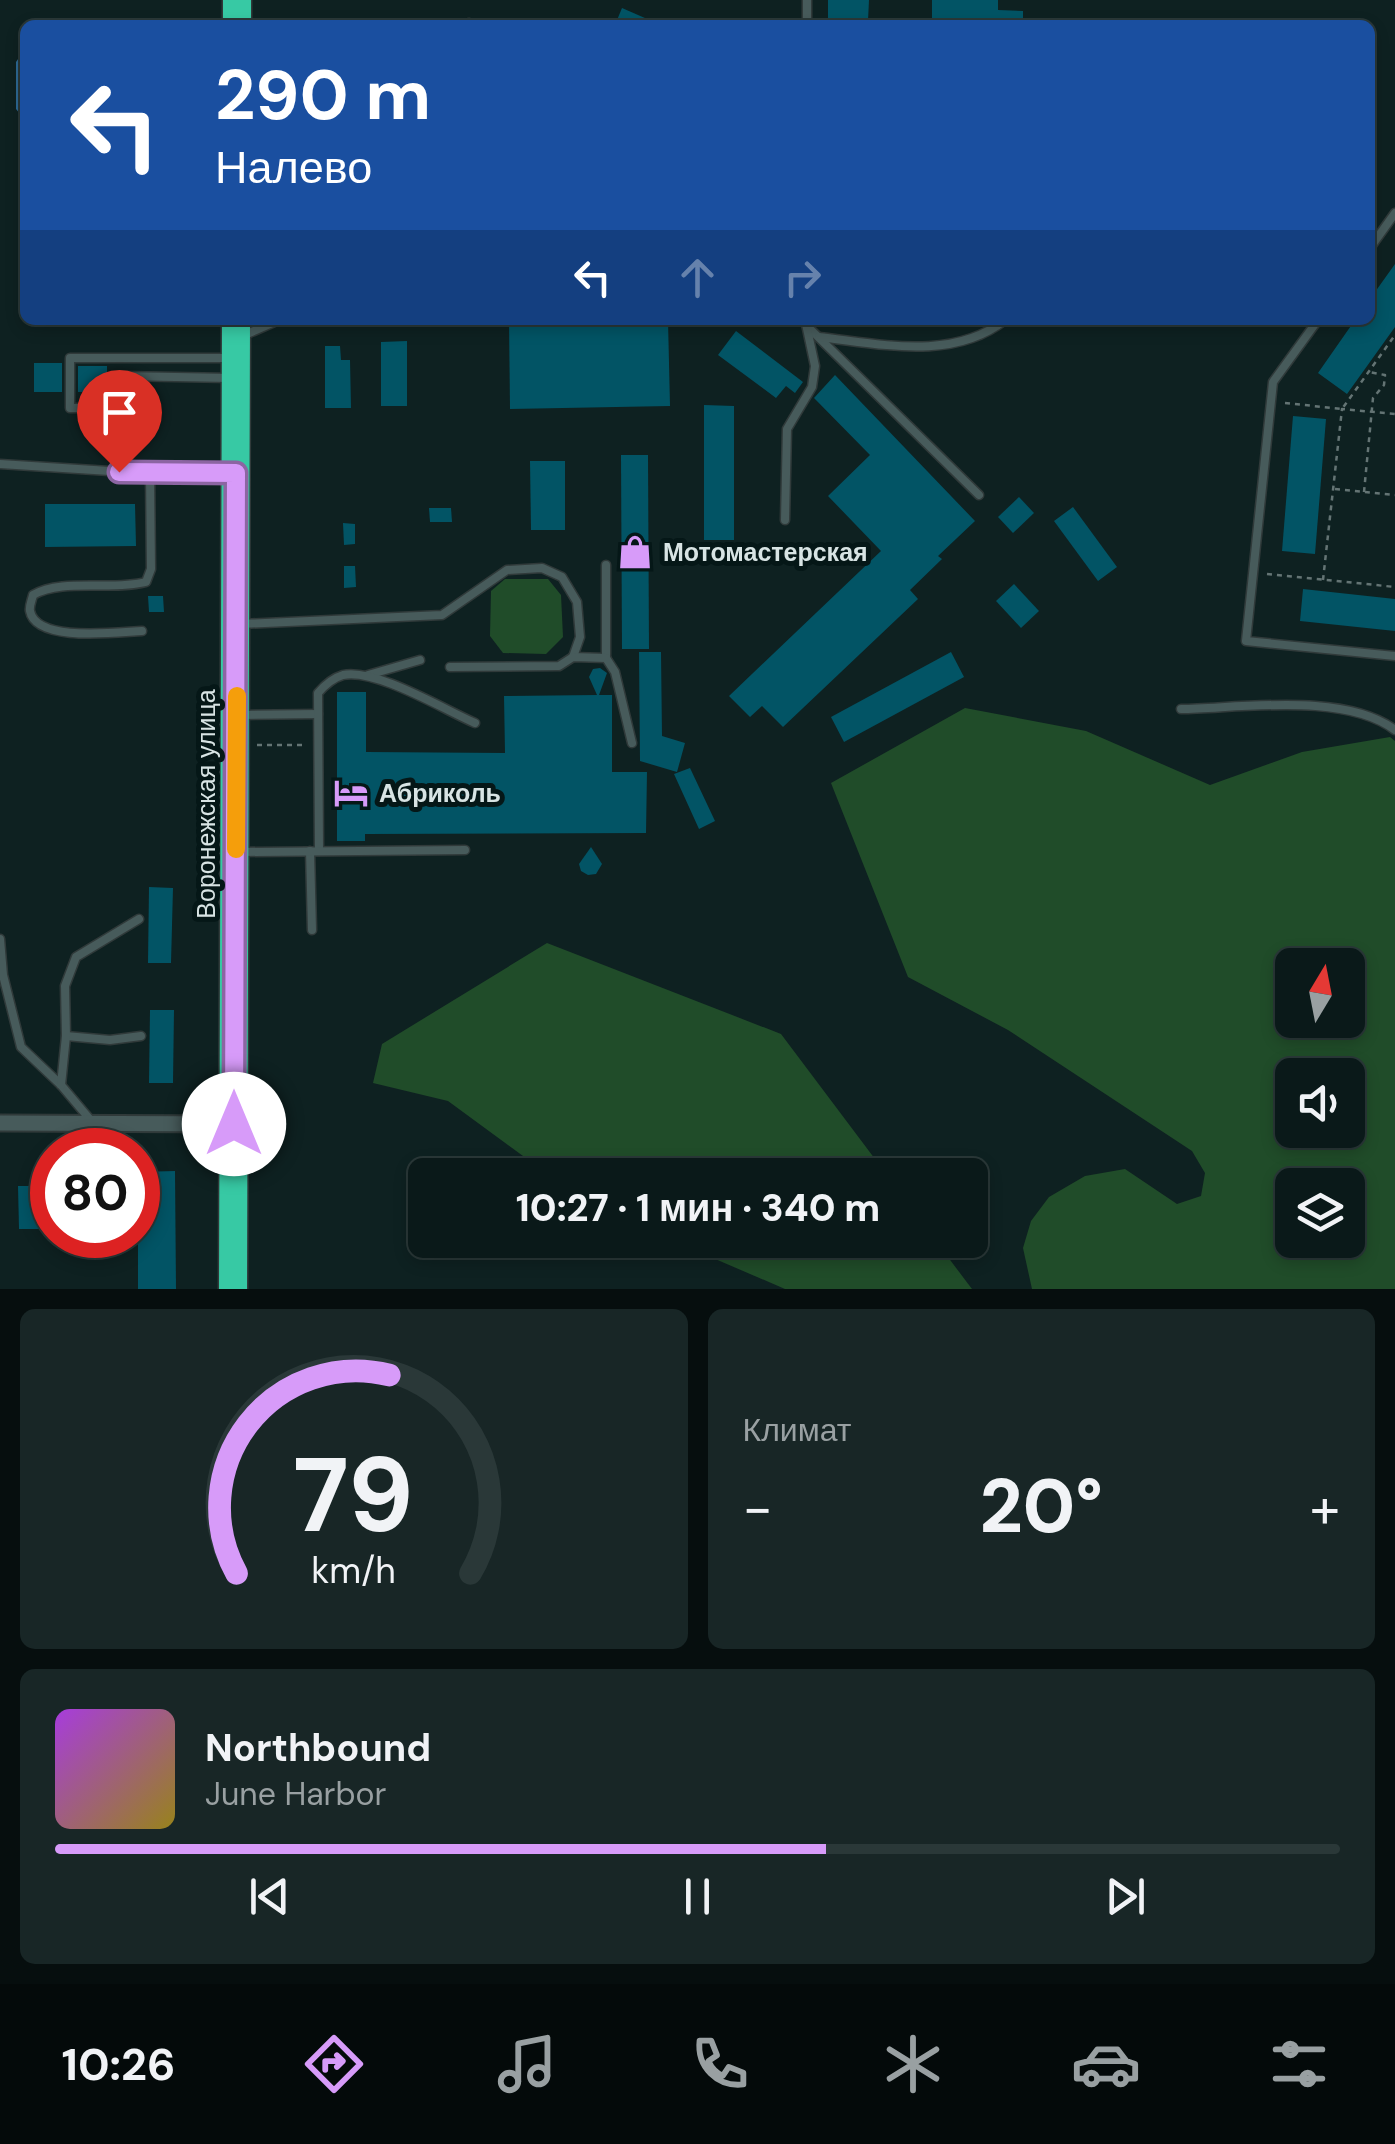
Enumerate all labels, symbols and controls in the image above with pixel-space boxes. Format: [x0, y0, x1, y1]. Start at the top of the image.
text: 290 m [215, 50, 431, 141]
icon: left [50, 60, 180, 190]
text: Налево [215, 138, 372, 197]
icon: left [565, 250, 620, 305]
icon: ahead [670, 250, 725, 305]
icon: right [775, 250, 830, 305]
pin [77, 370, 162, 473]
icon: arrive [92, 385, 147, 440]
shop icon: Мотомастерская [616, 533, 654, 571]
place label: Мотомастерская [663, 536, 868, 569]
street label: Воронежская улица [190, 689, 223, 919]
hotel icon: Абриколь [332, 774, 370, 812]
place label: Абриколь [379, 777, 501, 810]
north arrow [1275, 948, 1365, 1038]
map controls [1275, 948, 1365, 1258]
button: sound [1275, 1058, 1365, 1148]
position arrow [182, 1072, 286, 1176]
speed limit sign: 80 [30, 1128, 160, 1258]
button: layers [1275, 1168, 1365, 1258]
text: 10:27 · 1 мин · 340 m [516, 1183, 880, 1233]
text: Климат [743, 1409, 851, 1451]
text: 79 [293, 1428, 414, 1563]
text: 20° [980, 1458, 1103, 1555]
text: − [743, 1472, 773, 1544]
text: + [1310, 1472, 1340, 1544]
text: km/h [312, 1548, 396, 1594]
text: Northbound [205, 1723, 431, 1773]
text: June Harbor [205, 1773, 386, 1815]
icon: previous [242, 1869, 297, 1924]
icon: pause [670, 1869, 725, 1924]
icon: next [1098, 1869, 1153, 1924]
icon: directions [299, 2029, 369, 2099]
icon: music [492, 2029, 562, 2099]
icon: phone [685, 2029, 755, 2099]
icon: climate [878, 2029, 948, 2099]
icon: car [1071, 2029, 1141, 2099]
icon: filters [1264, 2029, 1334, 2099]
text: 10:26 [62, 2035, 176, 2094]

